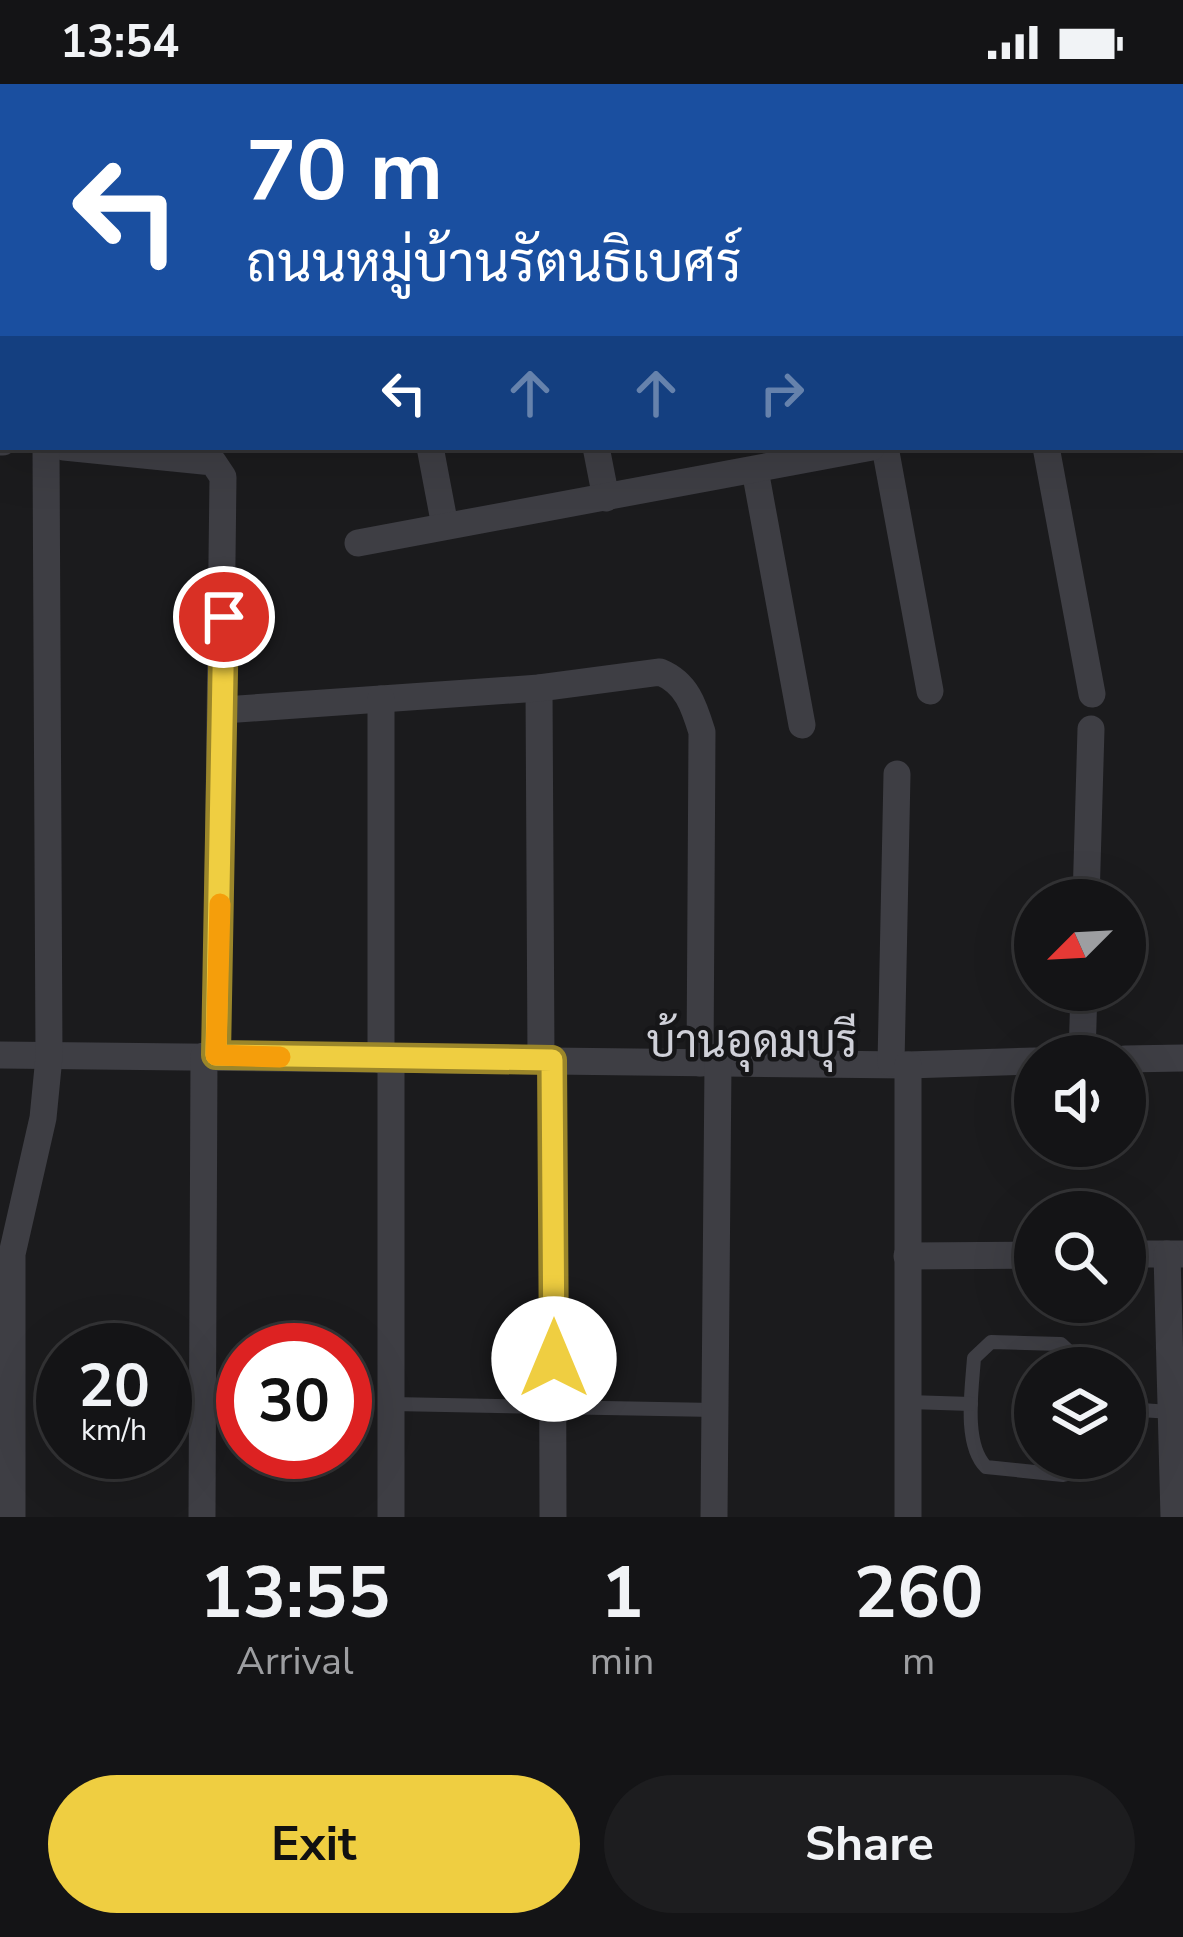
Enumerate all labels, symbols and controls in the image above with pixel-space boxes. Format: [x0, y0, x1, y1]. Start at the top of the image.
text: 13:54 [60, 12, 179, 73]
text: 70 m [246, 114, 443, 229]
icon: left [48, 132, 204, 288]
text: ถนนหมู่บ้านรัตนธิเบศร์ [246, 226, 742, 300]
icon: left [371, 360, 437, 426]
icon: ahead [497, 360, 563, 426]
icon: ahead [623, 360, 689, 426]
icon: right [749, 360, 815, 426]
pin [173, 566, 275, 668]
icon: arrive [191, 584, 257, 650]
north arrow [1014, 879, 1146, 1011]
map controls [1014, 879, 1146, 1479]
district label: บ้านอุดมบุรี [646, 1012, 858, 1073]
button: sound [1014, 1035, 1146, 1167]
button: search [1014, 1191, 1146, 1323]
position arrow [491, 1296, 617, 1422]
speed limit sign: 30 [216, 1323, 372, 1479]
text: 20 [78, 1345, 150, 1427]
button: layers [1014, 1347, 1146, 1479]
text: km/h [81, 1410, 147, 1451]
text: 13:55 [200, 1544, 390, 1642]
text: 1 [600, 1544, 644, 1642]
text: 260 [854, 1544, 983, 1642]
text: Arrival [236, 1635, 354, 1688]
text: min [590, 1635, 654, 1688]
text: m [902, 1635, 935, 1688]
button: Exit [48, 1775, 580, 1913]
button: Share [604, 1775, 1135, 1913]

